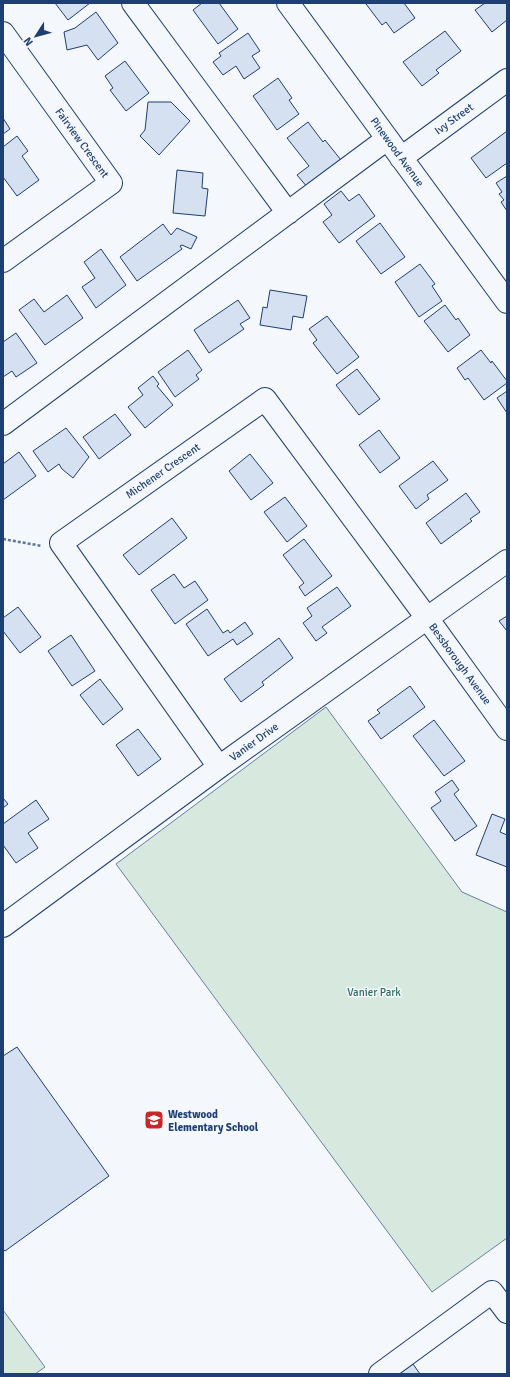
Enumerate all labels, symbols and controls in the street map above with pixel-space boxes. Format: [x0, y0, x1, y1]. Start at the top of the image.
north arrow [16, 16, 56, 56]
text: N [21, 35, 36, 49]
street label: Ivy Street [432, 101, 476, 137]
street label: Fairview Crescent [52, 106, 112, 181]
street label: Pinewood Avenue [367, 115, 427, 189]
street label: Michener Crescent [123, 440, 203, 502]
street label: Bessborough Avenue [426, 621, 494, 707]
street label: Vanier Drive [227, 720, 281, 764]
park label: Vanier Park [347, 986, 401, 999]
place label: Westwood Elementary School [168, 1108, 259, 1134]
school or university icon: Westwood Elementary School [143, 1109, 165, 1131]

